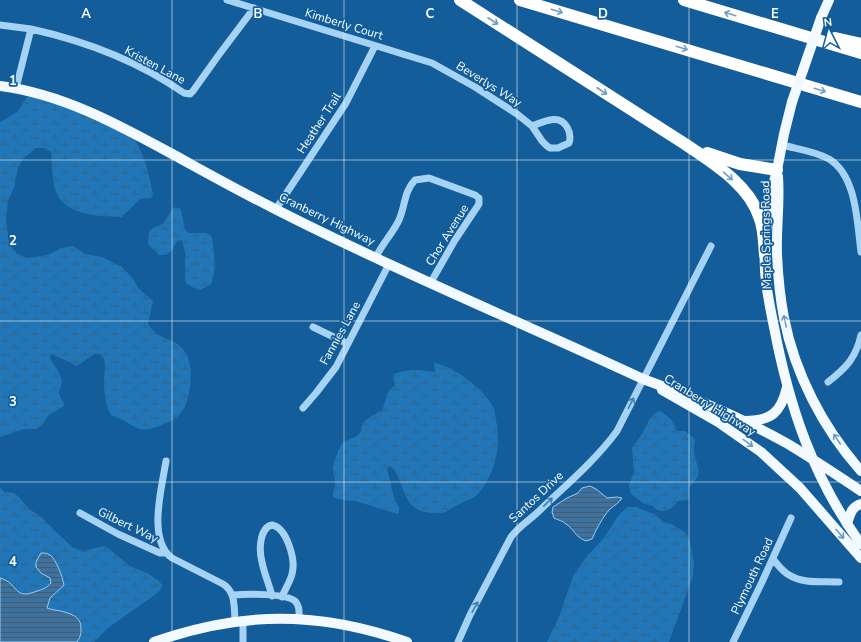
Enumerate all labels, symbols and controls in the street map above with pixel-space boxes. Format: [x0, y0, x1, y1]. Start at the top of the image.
text: A [81, 5, 91, 23]
text: B [254, 5, 263, 23]
street label: Kimberly Court [303, 5, 386, 44]
text: C [426, 5, 435, 23]
text: D [598, 5, 608, 23]
text: E [771, 5, 779, 23]
one-way arrow [550, 8, 563, 15]
one-way arrow [724, 10, 737, 17]
north arrow [809, 12, 849, 52]
text: N [823, 15, 833, 30]
one-way arrow [487, 17, 498, 25]
street label: Kristen Lane [122, 42, 188, 88]
one-way arrow [675, 45, 688, 52]
street label: Beverlys Way [453, 57, 526, 111]
text: 1 [9, 72, 17, 90]
one-way arrow [596, 87, 607, 95]
one-way arrow [813, 87, 826, 94]
street label: Heather Trail [293, 89, 345, 157]
one-way arrow [723, 171, 733, 180]
street label: Maple Springs Road [757, 181, 775, 289]
street label: Cranberry Highway [276, 189, 379, 250]
street label: Chor Avenue [422, 201, 472, 269]
text: 2 [9, 232, 17, 250]
street label: Fannies Lane [316, 298, 364, 368]
one-way arrow [780, 315, 788, 328]
street label: Cranberry Highway [661, 370, 760, 440]
text: 3 [9, 393, 17, 411]
one-way arrow [628, 397, 635, 409]
one-way arrow [832, 433, 840, 445]
one-way arrow [742, 438, 753, 447]
street label: Santos Drive [505, 468, 567, 526]
one-way arrow [543, 497, 553, 507]
street label: Gilbert Way [95, 503, 162, 547]
one-way arrow [835, 529, 845, 539]
street label: Plymouth Road [727, 535, 777, 617]
text: 4 [9, 553, 17, 571]
one-way arrow [471, 601, 479, 613]

